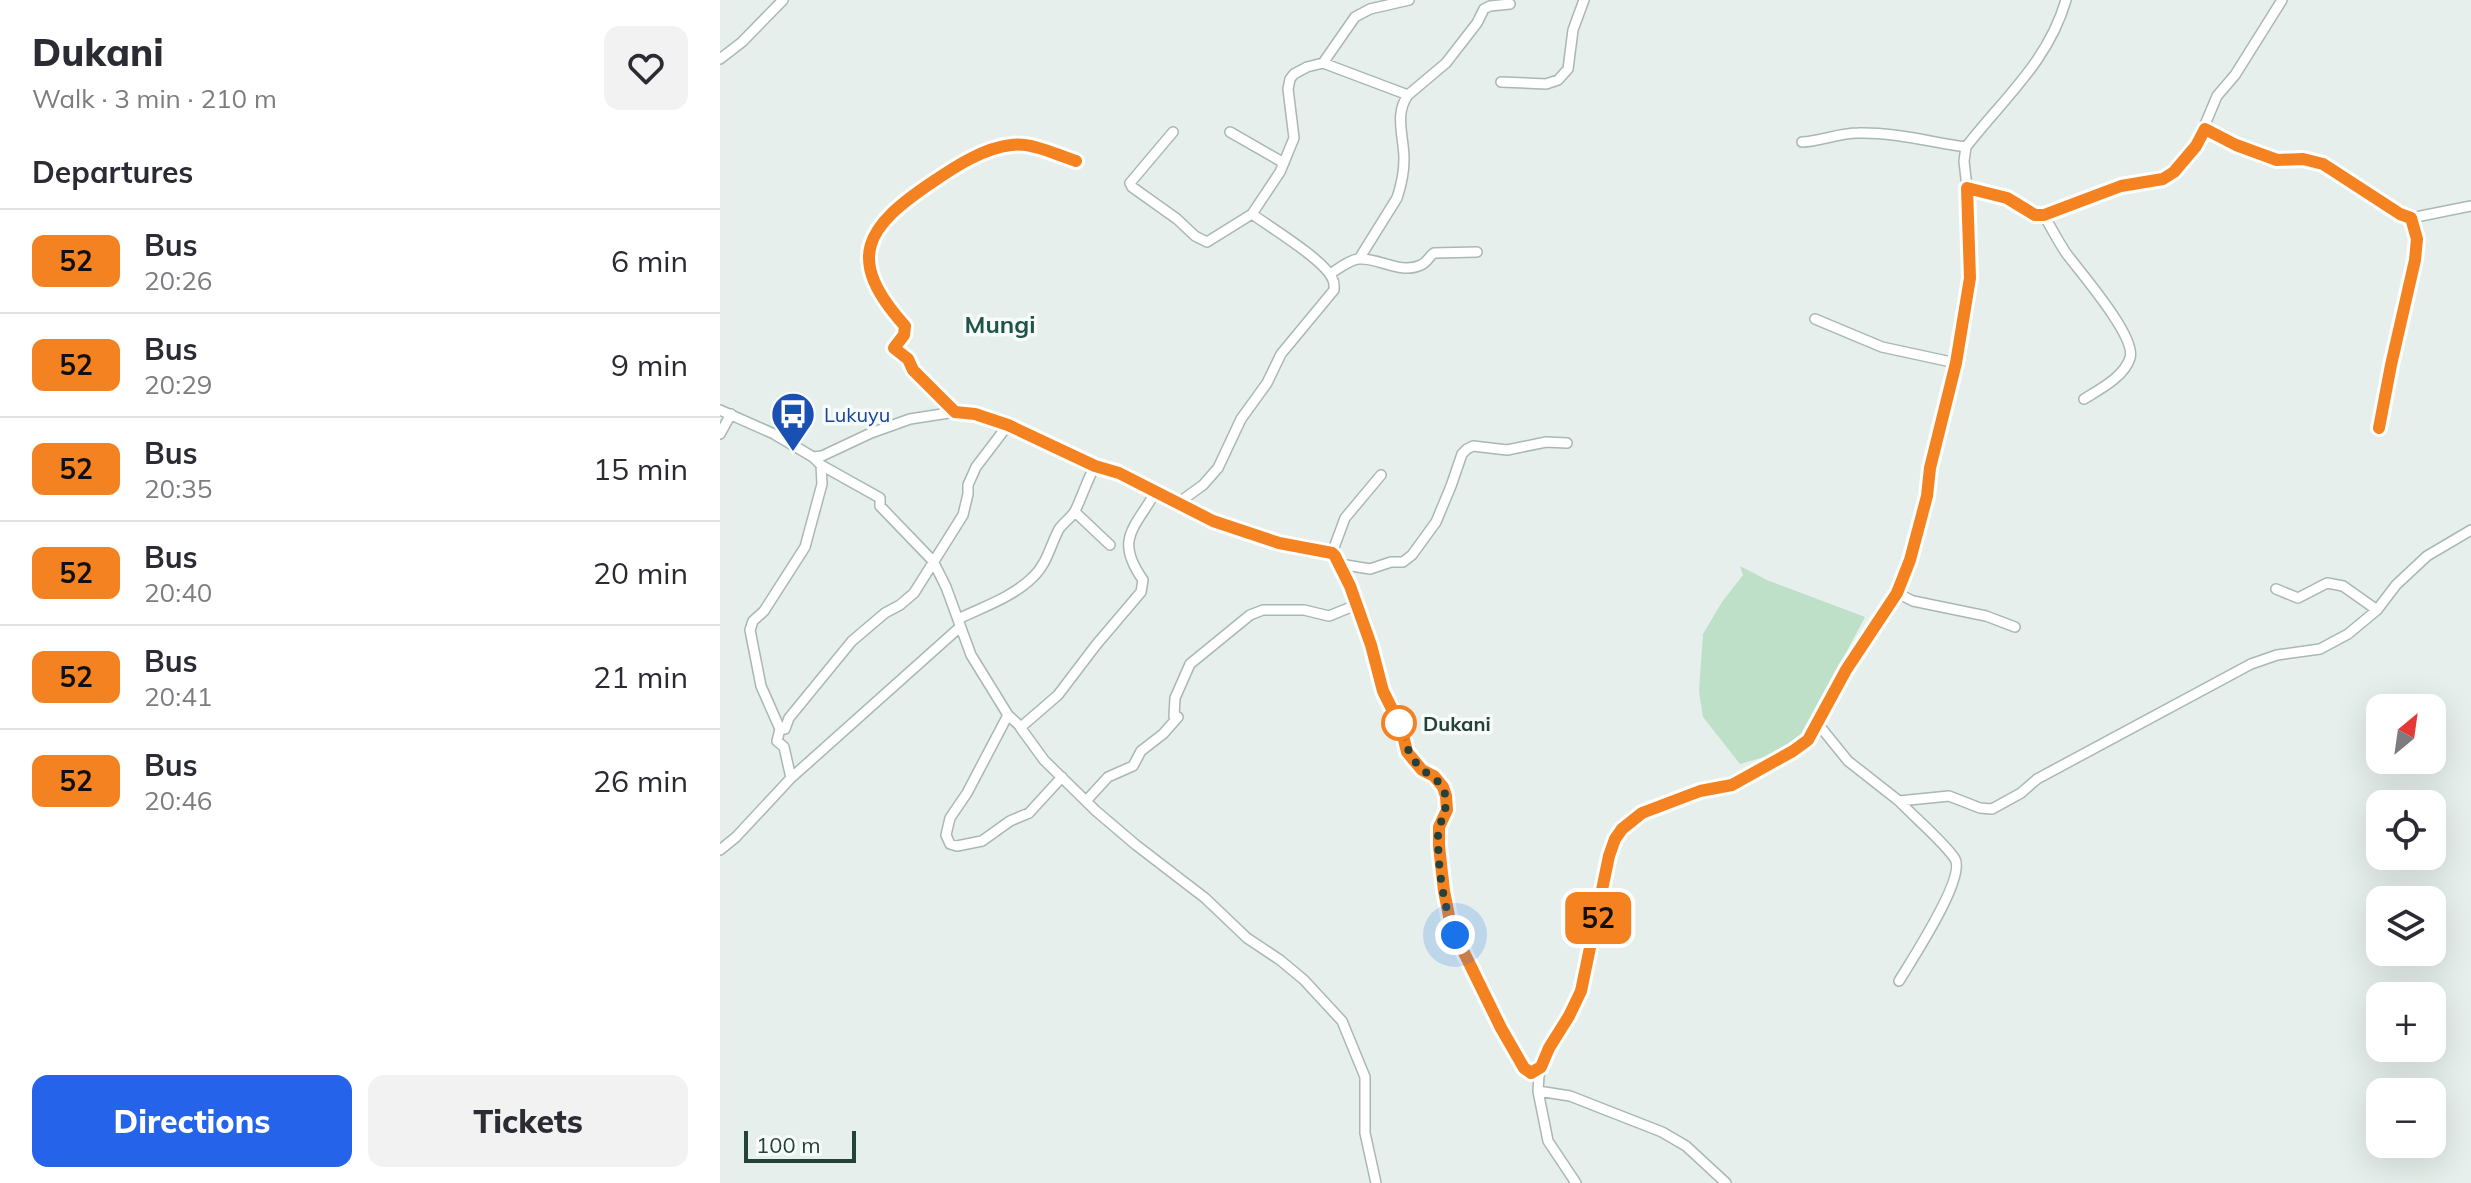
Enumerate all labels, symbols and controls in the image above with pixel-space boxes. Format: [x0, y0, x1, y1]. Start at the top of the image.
button: heart [604, 26, 688, 110]
text: Dukani [32, 28, 164, 76]
text: Walk · 3 min · 210 m [32, 82, 277, 115]
text: Departures [32, 153, 193, 191]
text: Bus [144, 226, 198, 264]
text: 6 min [611, 242, 688, 280]
text: 52 [59, 243, 93, 278]
text: 20:26 [144, 264, 212, 297]
district label: Mungi [965, 309, 1035, 339]
text: Bus [144, 330, 198, 368]
text: 9 min [611, 346, 688, 384]
text: 52 [59, 347, 93, 382]
text: 20:29 [144, 368, 212, 401]
bus stop icon: Lukuyu [769, 390, 817, 453]
place label: Lukuyu [824, 402, 890, 427]
text: Bus [144, 434, 198, 472]
text: 15 min [593, 450, 688, 488]
text: 52 [59, 451, 93, 486]
text: 20:35 [144, 472, 212, 505]
text: Bus [144, 538, 198, 576]
text: 20 min [593, 554, 688, 592]
text: 52 [59, 555, 93, 590]
text: 20:40 [144, 576, 212, 609]
text: Bus [144, 642, 198, 680]
text: 21 min [593, 658, 688, 696]
text: 52 [59, 659, 93, 694]
text: 20:41 [144, 680, 212, 713]
north arrow [2366, 694, 2446, 774]
map controls [2366, 694, 2446, 1158]
marker: Dukani [1382, 706, 1416, 740]
place label: Dukani [1423, 711, 1491, 736]
text: Bus [144, 746, 198, 784]
text: 26 min [593, 762, 688, 800]
text: 52 [59, 763, 93, 798]
text: 20:46 [144, 784, 212, 817]
button: locate [2366, 790, 2446, 870]
button: layers [2366, 886, 2446, 966]
line badge: 52 [1562, 892, 1634, 944]
text: 52 [1581, 900, 1615, 935]
your location [1435, 915, 1475, 955]
button: + [2366, 982, 2446, 1062]
button: Directions [32, 1075, 352, 1167]
button: Tickets [368, 1075, 688, 1167]
button: − [2366, 1078, 2446, 1158]
scale bar [744, 1127, 856, 1163]
text: 100 m [756, 1131, 821, 1159]

